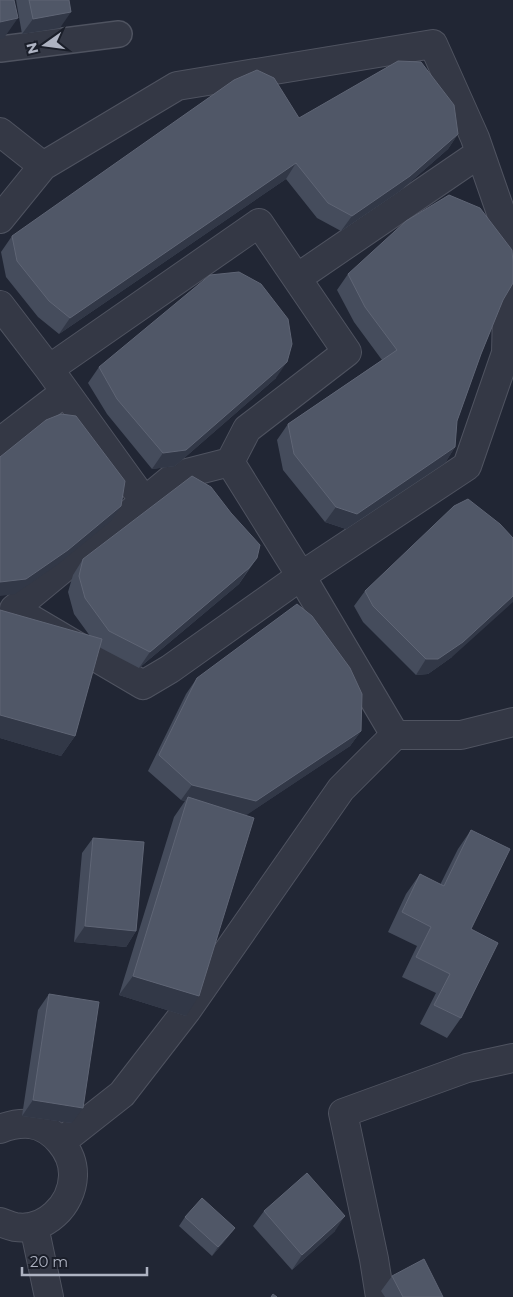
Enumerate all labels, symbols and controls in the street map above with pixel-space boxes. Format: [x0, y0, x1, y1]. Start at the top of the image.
north arrow [20, 20, 70, 70]
text: N [22, 40, 42, 56]
scale bar [22, 1244, 148, 1276]
text: 20 m [30, 1252, 68, 1271]

